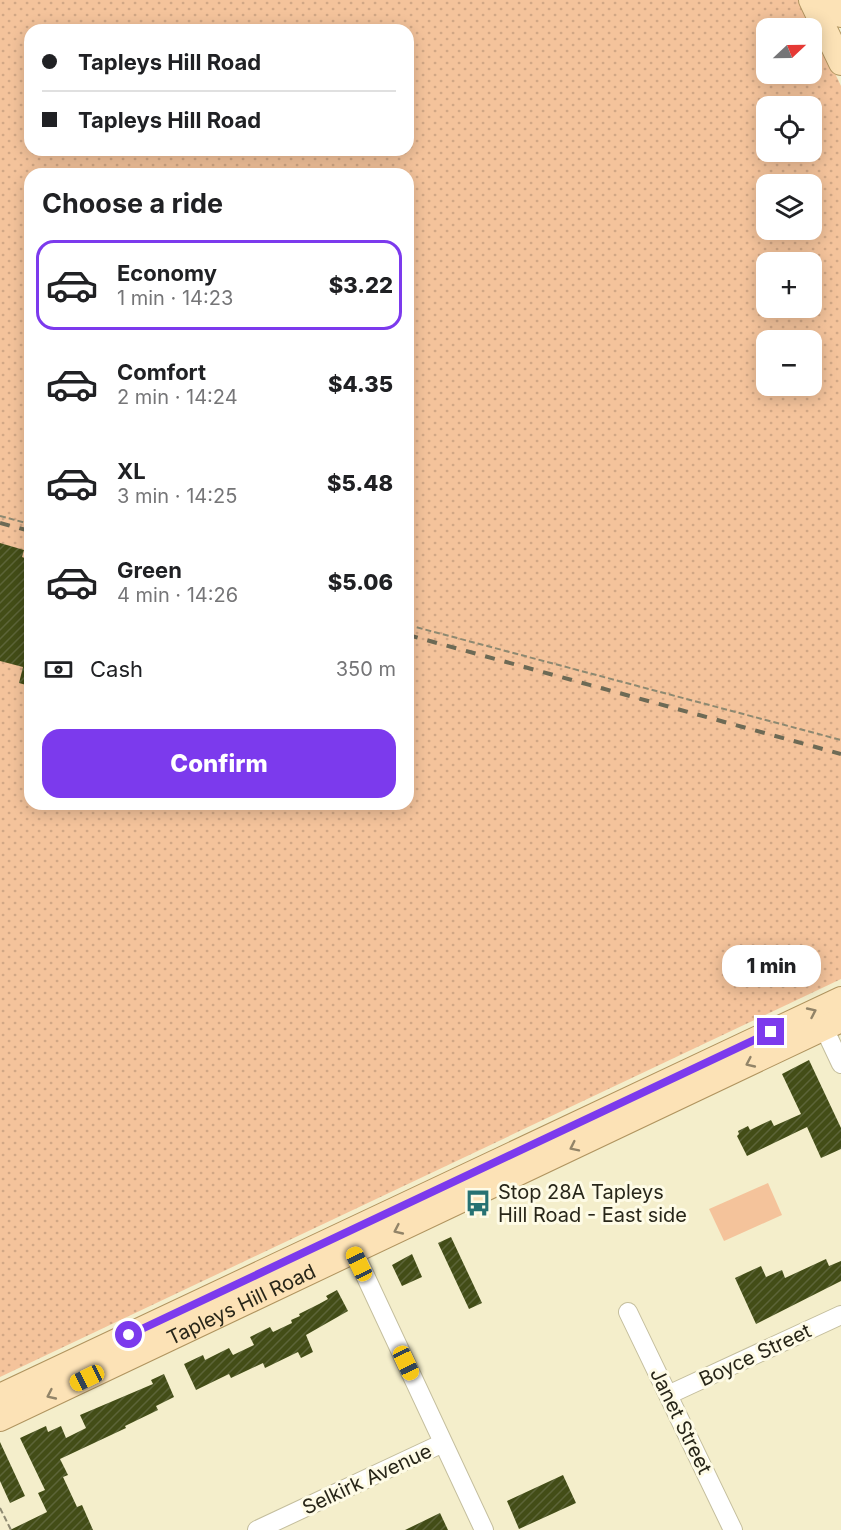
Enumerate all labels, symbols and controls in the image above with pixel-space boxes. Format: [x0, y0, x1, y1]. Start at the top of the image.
north arrow [756, 18, 822, 84]
map controls [756, 18, 822, 396]
text: Tapleys Hill Road [78, 49, 261, 75]
button: locate [756, 96, 822, 162]
text: Tapleys Hill Road [78, 107, 261, 133]
button: layers [756, 174, 822, 240]
text: Choose a ride [42, 187, 223, 220]
button: + [756, 252, 822, 318]
icon: car [45, 258, 99, 312]
text: Economy [117, 260, 217, 286]
text: $3.22 [329, 272, 393, 298]
text: 1 min · 14:23 [117, 286, 233, 310]
button: − [756, 330, 822, 396]
icon: car [45, 357, 99, 411]
text: Comfort [117, 359, 206, 385]
text: $4.35 [328, 371, 393, 397]
text: 2 min · 14:24 [117, 385, 238, 409]
icon: car [45, 456, 99, 510]
text: XL [117, 458, 146, 484]
text: $5.48 [327, 470, 393, 496]
text: 3 min · 14:25 [117, 484, 237, 508]
icon: car [45, 555, 99, 609]
text: Green [117, 557, 182, 583]
text: $5.06 [328, 569, 393, 595]
text: 4 min · 14:26 [117, 583, 238, 607]
icon: cash [42, 653, 75, 686]
text: Cash [90, 656, 143, 682]
text: 350 m [336, 657, 396, 681]
button: Confirm [42, 729, 396, 798]
callout: 1 min [722, 945, 820, 987]
text: 1 min [746, 954, 797, 978]
one-way arrow [806, 1008, 817, 1020]
route end [757, 1018, 784, 1045]
one-way arrow [746, 1055, 757, 1067]
one-way arrow [570, 1139, 581, 1151]
place label: Stop 28A Tapleys Hill Road - East side [498, 1180, 687, 1227]
bus stop icon: Stop 28A Tapleys Hill Road - East side [463, 1188, 493, 1218]
one-way arrow [393, 1223, 404, 1235]
car [343, 1244, 375, 1284]
street label: Tapleys Hill Road [163, 1259, 319, 1350]
street label: Boyce Street [695, 1318, 815, 1391]
route start [115, 1321, 142, 1348]
car [390, 1343, 422, 1383]
car [67, 1362, 107, 1394]
street label: Janet Street [645, 1364, 717, 1478]
one-way arrow [47, 1387, 58, 1399]
street label: Selkirk Avenue [299, 1439, 435, 1519]

